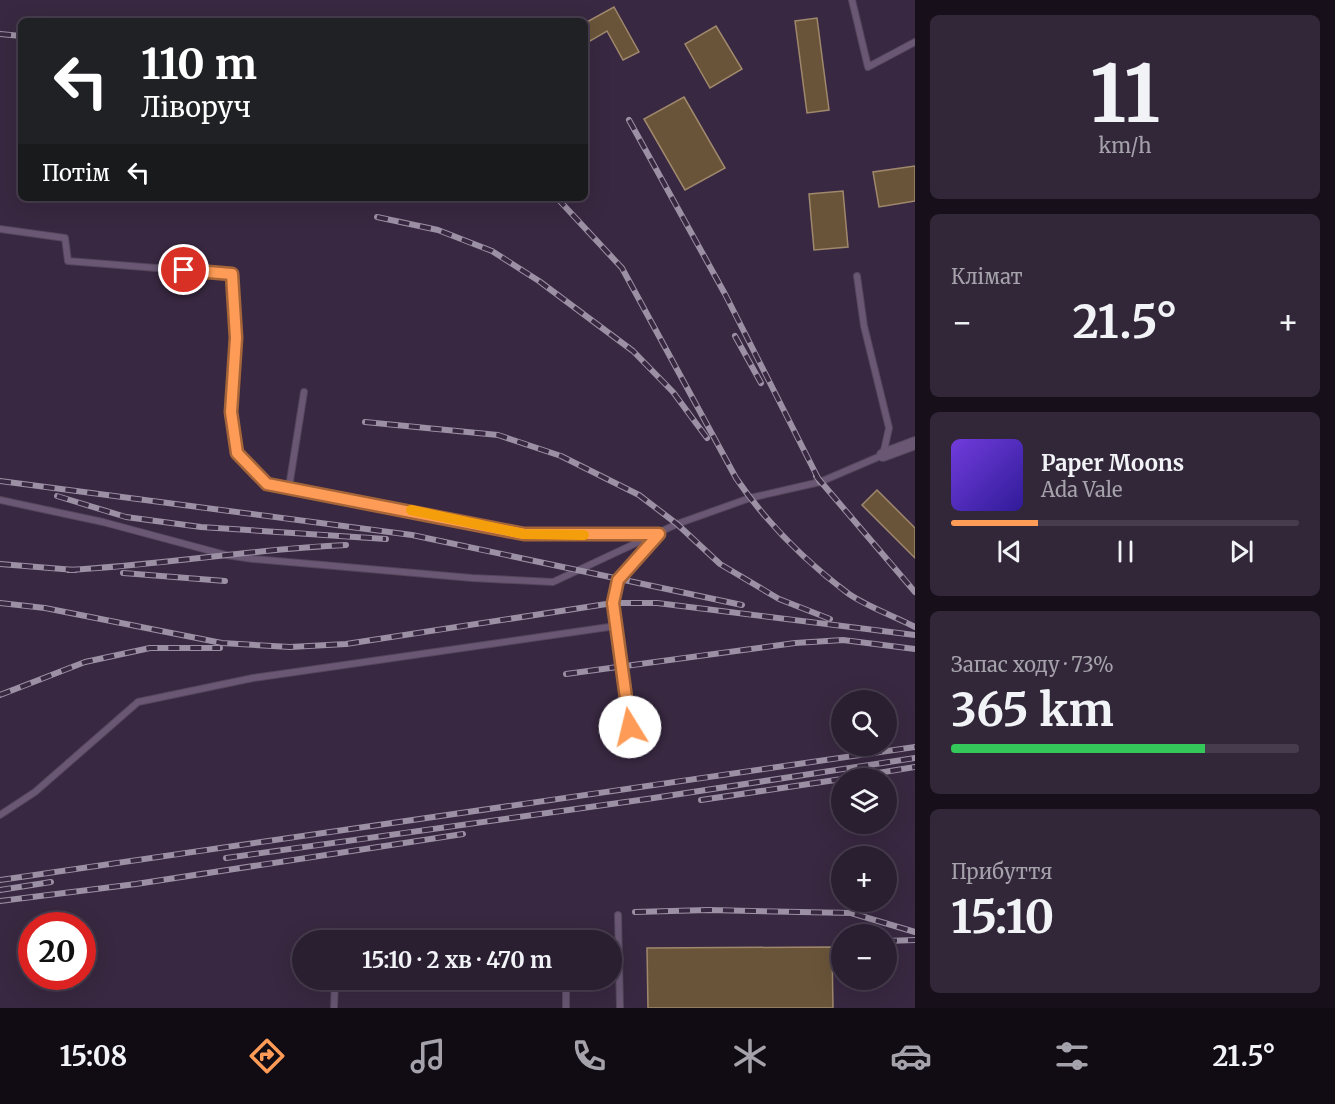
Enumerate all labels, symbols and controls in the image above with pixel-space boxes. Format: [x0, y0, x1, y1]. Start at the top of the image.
text: 110 m [141, 38, 257, 90]
icon: left [42, 42, 120, 120]
text: 11 [1090, 45, 1160, 143]
text: Ліворуч [141, 90, 251, 124]
text: km/h [1099, 133, 1151, 158]
icon: left [122, 156, 155, 189]
text: Потім [42, 159, 110, 187]
pin [158, 244, 209, 295]
icon: arrive [167, 253, 200, 286]
text: Клімат [951, 264, 1023, 289]
text: 21.5° [1073, 294, 1177, 350]
text: − [951, 302, 973, 343]
text: + [1277, 302, 1299, 343]
text: Paper Moons [1041, 449, 1184, 477]
text: Ada Vale [1041, 477, 1122, 502]
icon: previous [993, 535, 1026, 568]
icon: pause [1109, 535, 1142, 568]
icon: next [1225, 535, 1258, 568]
text: Запас ходу · 73% [951, 652, 1114, 677]
text: 365 km [951, 682, 1114, 738]
map controls [831, 690, 897, 990]
button: search [831, 690, 897, 756]
position arrow [598, 695, 662, 759]
button: layers [831, 768, 897, 834]
button: + [831, 846, 897, 912]
text: Прибуття [951, 859, 1052, 884]
text: 15:10 [951, 889, 1054, 945]
speed limit sign: 20 [18, 912, 96, 990]
button: − [831, 924, 897, 990]
text: 15:10 · 2 хв · 470 m [362, 946, 552, 974]
icon: directions [246, 1035, 288, 1077]
icon: music [407, 1035, 449, 1077]
icon: phone [568, 1035, 610, 1077]
icon: climate [729, 1035, 771, 1077]
icon: car [890, 1035, 932, 1077]
icon: filters [1051, 1035, 1093, 1077]
text: 15:08 [60, 1039, 127, 1073]
text: 21.5° [1213, 1039, 1275, 1073]

